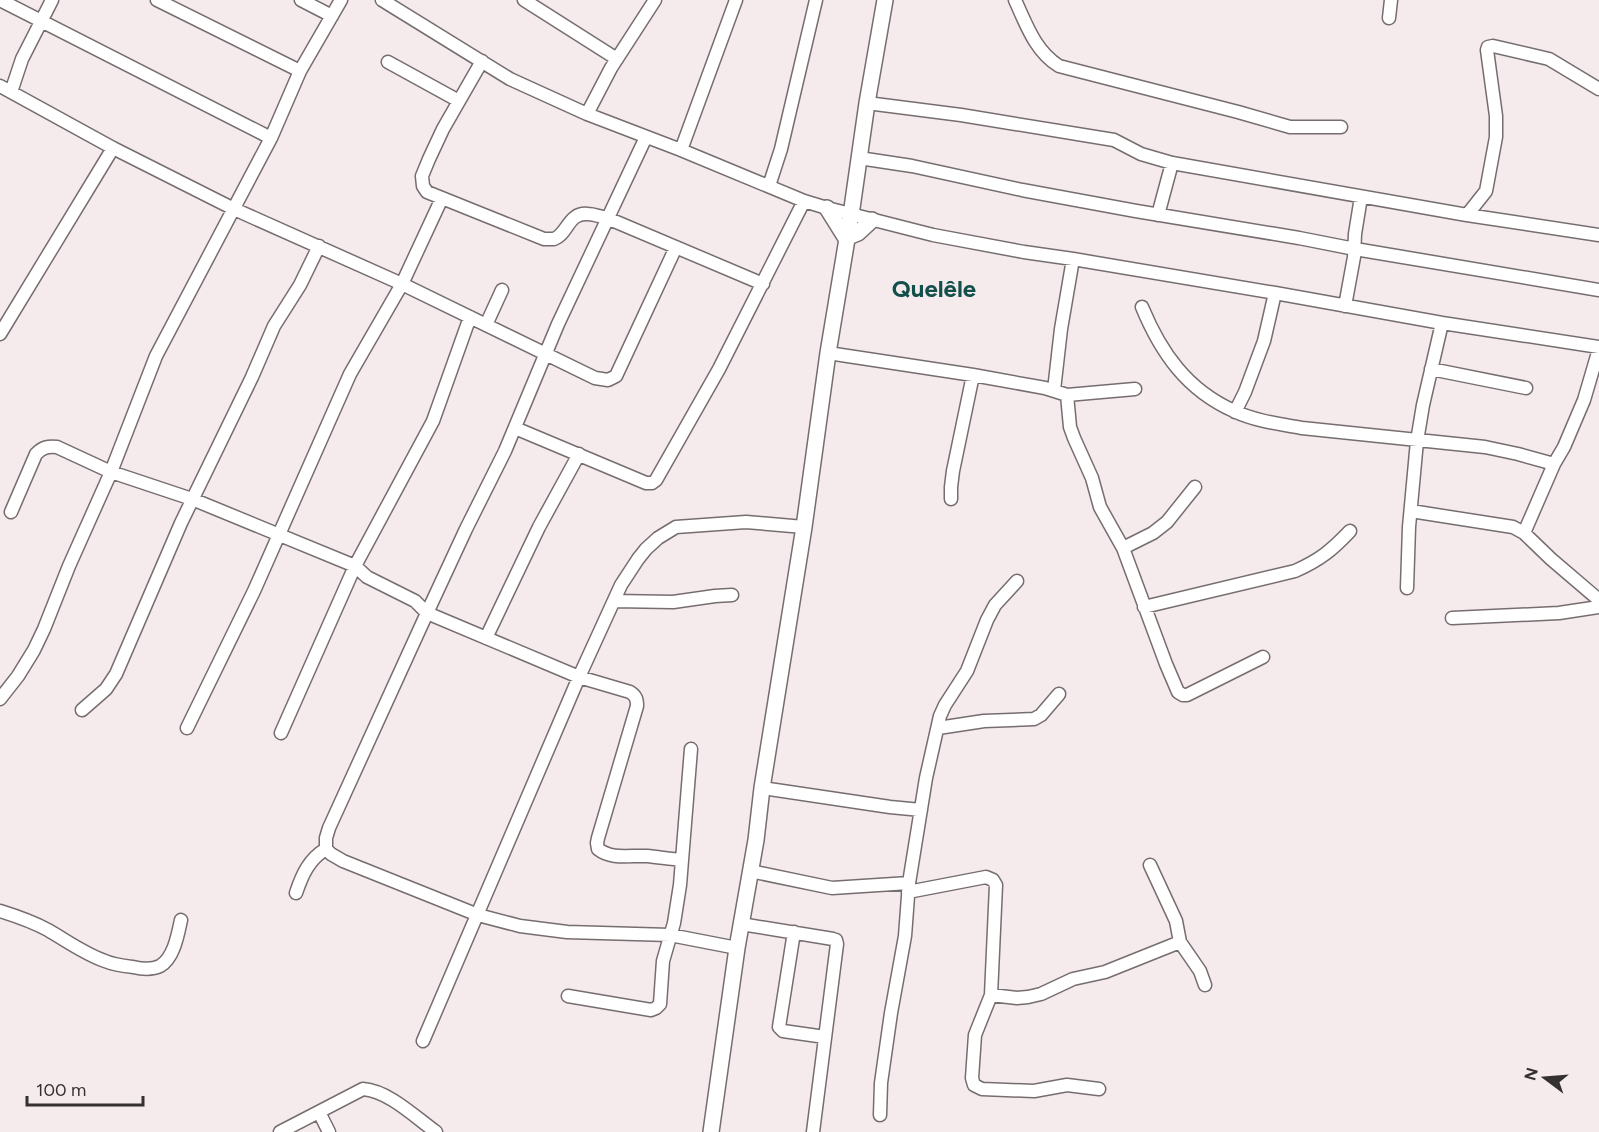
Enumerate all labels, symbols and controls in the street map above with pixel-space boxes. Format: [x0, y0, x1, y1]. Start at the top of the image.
district label: Quelêle [892, 274, 976, 303]
north arrow [1515, 1048, 1575, 1108]
text: N [1520, 1065, 1542, 1083]
scale bar [27, 1069, 142, 1107]
text: 100 m [36, 1079, 86, 1101]

